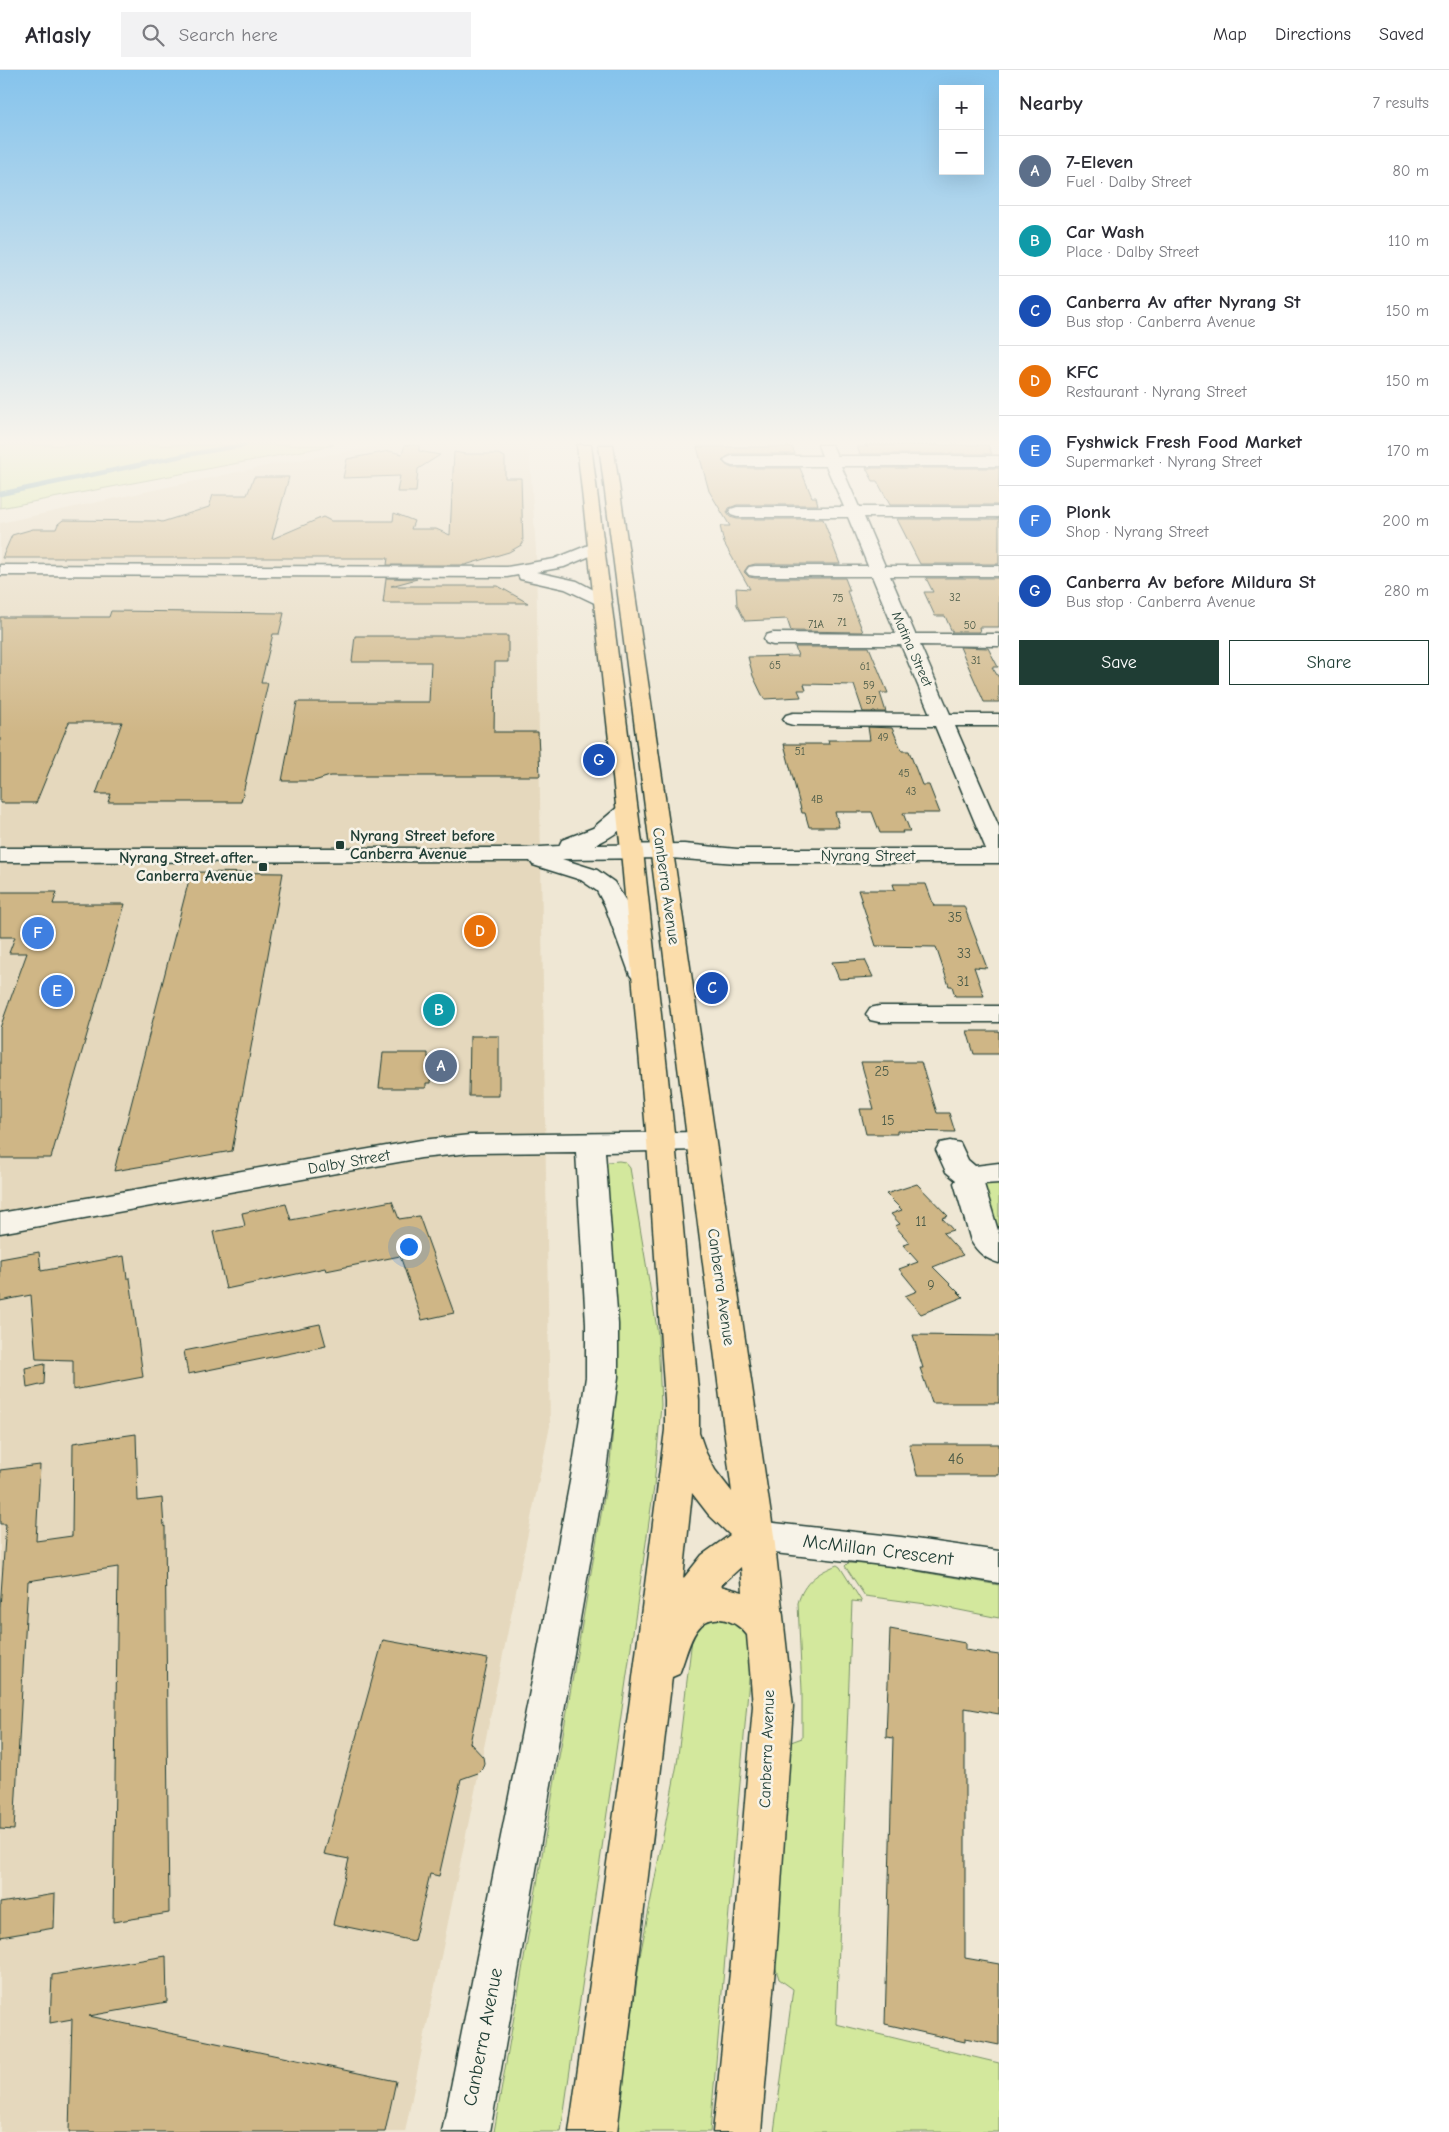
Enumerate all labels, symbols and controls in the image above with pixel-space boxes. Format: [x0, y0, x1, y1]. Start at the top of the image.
search box [121, 12, 471, 57]
text: Atlasly [25, 21, 91, 49]
icon: search [139, 21, 167, 49]
text: Search here [179, 24, 278, 46]
text: Map [1213, 24, 1247, 45]
text: Directions [1275, 24, 1351, 45]
text: Saved [1379, 24, 1424, 45]
map controls [939, 85, 984, 175]
button: + [939, 85, 984, 130]
text: Nearby [1019, 91, 1083, 115]
text: 7 results [1372, 94, 1429, 112]
button: − [939, 130, 984, 175]
text: 7-Eleven [1066, 151, 1133, 173]
text: A [1031, 162, 1039, 180]
text: 80 m [1392, 162, 1429, 180]
text: Fuel · Dalby Street [1066, 173, 1191, 191]
text: Car Wash [1066, 221, 1144, 243]
text: B [1030, 232, 1040, 250]
text: 110 m [1388, 232, 1429, 250]
text: Place · Dalby Street [1066, 243, 1199, 261]
text: Canberra Av after Nyrang St [1066, 291, 1300, 313]
text: C [1030, 302, 1040, 320]
text: 150 m [1386, 302, 1429, 320]
text: Bus stop · Canberra Avenue [1066, 313, 1256, 331]
text: KFC [1066, 361, 1098, 383]
text: D [1030, 372, 1040, 390]
text: 150 m [1386, 372, 1429, 390]
text: Restaurant · Nyrang Street [1066, 383, 1247, 401]
text: Fyshwick Fresh Food Market [1066, 431, 1302, 453]
text: E [1030, 442, 1040, 460]
text: 170 m [1387, 442, 1429, 460]
text: Supermarket · Nyrang Street [1066, 453, 1262, 471]
text: Plonk [1066, 501, 1110, 523]
text: F [1030, 512, 1040, 530]
text: 200 m [1383, 512, 1429, 530]
text: Shop · Nyrang Street [1066, 523, 1209, 541]
text: Canberra Av before Mildura St [1066, 571, 1316, 593]
text: G [1029, 582, 1041, 600]
text: 280 m [1384, 582, 1429, 600]
house number: 32 [949, 591, 961, 604]
house number: 75 [832, 592, 844, 605]
text: Bus stop · Canberra Avenue [1066, 593, 1256, 611]
street label: Matina Street [888, 609, 937, 690]
house number: 71 [837, 616, 847, 629]
house number: 71A [808, 618, 825, 631]
house number: 50 [964, 619, 976, 632]
button: Save [1019, 640, 1219, 685]
button: Share [1229, 640, 1429, 685]
house number: 31 [971, 654, 981, 667]
house number: 65 [769, 659, 781, 672]
house number: 61 [860, 660, 870, 673]
house number: 59 [863, 679, 875, 692]
house number: 57 [865, 694, 877, 707]
house number: 49 [877, 731, 889, 744]
pin: G [583, 741, 615, 779]
house number: 51 [795, 745, 805, 758]
house number: 45 [898, 767, 910, 780]
house number: 43 [906, 785, 916, 798]
house number: 4B [811, 793, 823, 806]
street label: Canberra Avenue [649, 826, 683, 946]
place label: Nyrang Street before Canberra Avenue [350, 827, 495, 863]
marker: Nyrang Street before Canberra Avenue [334, 839, 346, 851]
street label: Nyrang Street [821, 847, 916, 865]
place label: Nyrang Street after Canberra Avenue [119, 849, 254, 885]
marker: Nyrang Street after Canberra Avenue [257, 861, 269, 873]
house number: 35 [948, 909, 962, 926]
pin: D [464, 912, 496, 950]
pin: F [22, 914, 54, 952]
house number: 33 [957, 945, 971, 962]
pin: C [696, 969, 728, 1007]
pin: E [41, 972, 73, 1010]
house number: 31 [957, 973, 969, 990]
pin: B [423, 991, 455, 1029]
pin: A [425, 1047, 457, 1085]
house number: 25 [875, 1063, 889, 1080]
house number: 15 [881, 1112, 895, 1129]
street label: Dalby Street [307, 1146, 392, 1178]
house number: 11 [915, 1213, 927, 1230]
street label: Canberra Avenue [704, 1227, 738, 1347]
your location [396, 1234, 422, 1260]
house number: 9 [927, 1277, 935, 1294]
house number: 46 [948, 1450, 964, 1468]
street label: McMillan Crescent [802, 1530, 955, 1570]
street label: Canberra Avenue [756, 1690, 778, 1808]
street label: Canberra Avenue [459, 1966, 507, 2108]

